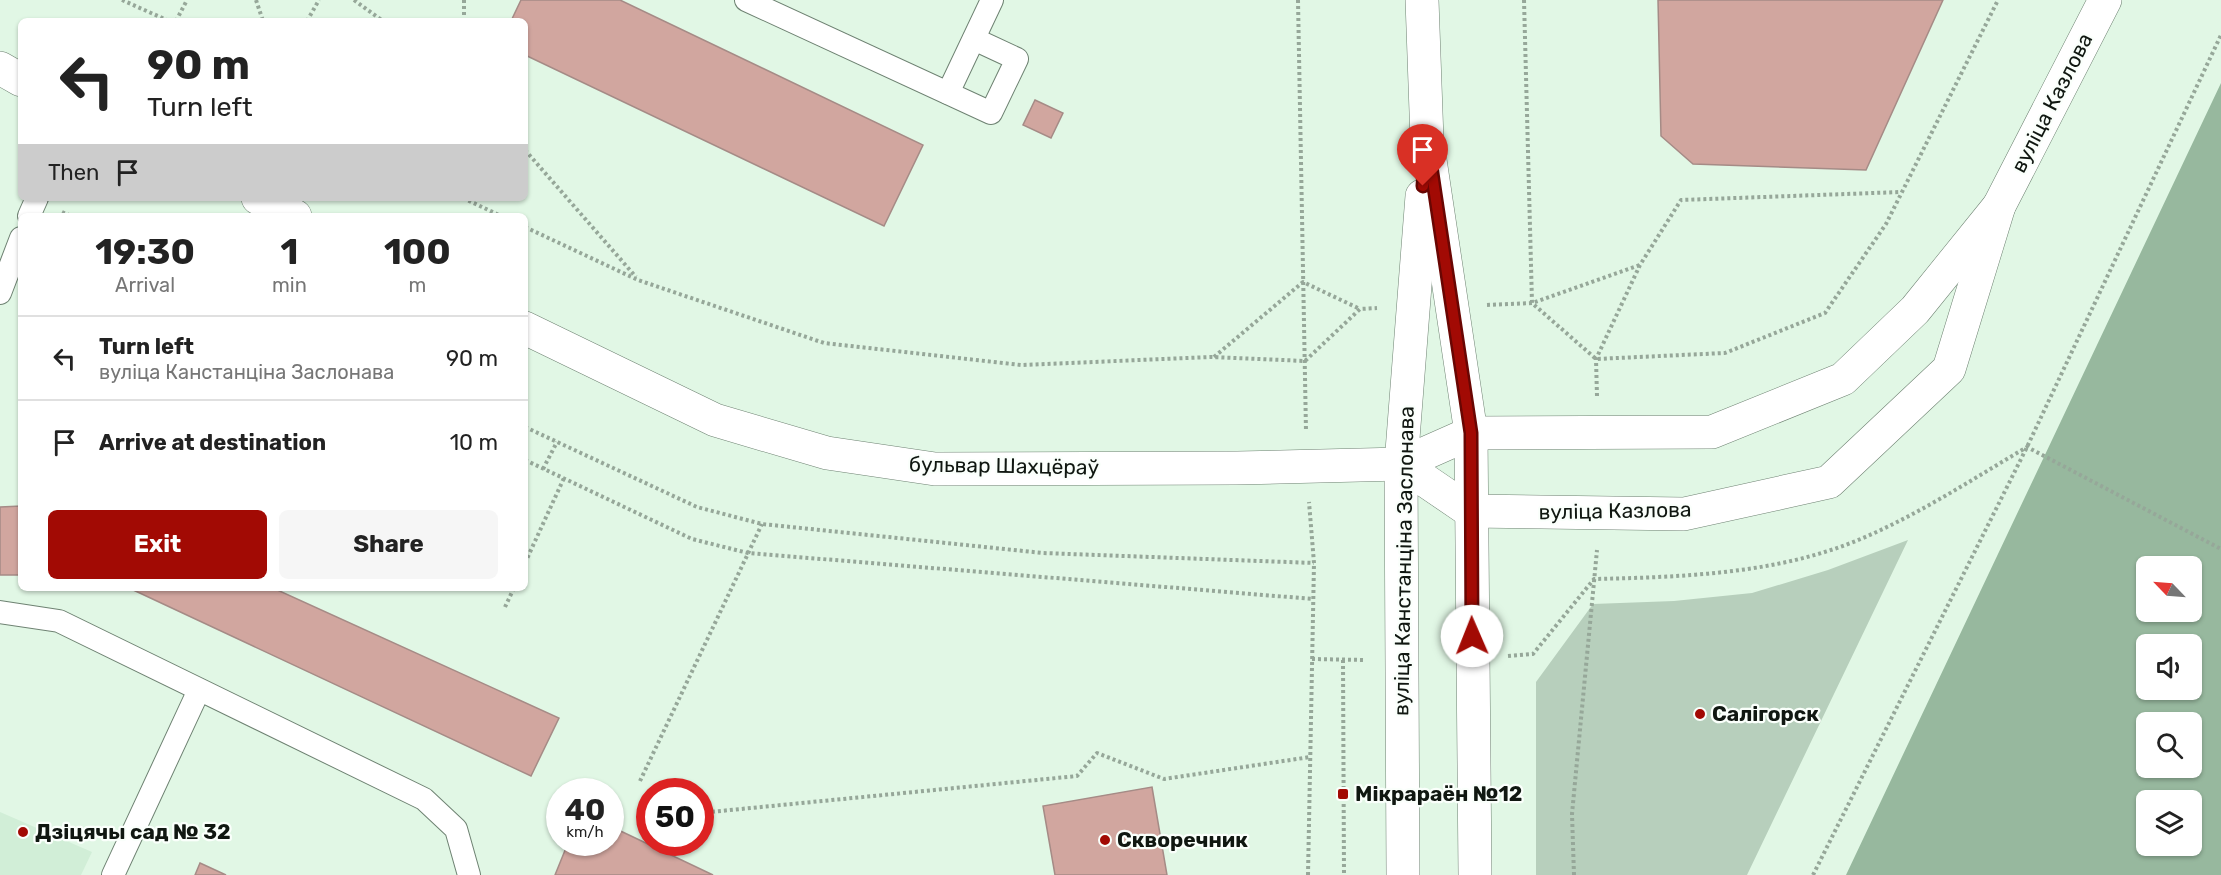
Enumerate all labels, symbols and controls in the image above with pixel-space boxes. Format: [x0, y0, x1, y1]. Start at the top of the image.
street label: вуліца Казлова [2006, 29, 2097, 177]
text: 90 m [147, 40, 250, 90]
icon: left [48, 42, 126, 120]
text: Turn left [147, 91, 252, 123]
pin [1397, 124, 1448, 186]
icon: arrive [1406, 133, 1439, 166]
icon: arrive [111, 156, 144, 189]
text: Then [48, 159, 99, 186]
text: 19:30 [95, 230, 195, 273]
text: 1 [280, 230, 298, 273]
text: 100 [384, 230, 451, 273]
text: Arrival [115, 273, 175, 297]
text: min [272, 273, 307, 297]
text: m [408, 273, 426, 297]
text: Turn left [99, 333, 194, 360]
icon: left [48, 342, 81, 375]
text: 90 m [446, 345, 498, 372]
text: вуліца Канстанціна Заслонава [99, 360, 394, 384]
street label: вуліца Канстанціна Заслонава [1388, 406, 1419, 716]
icon: arrive [48, 426, 81, 459]
text: Arrive at destination [99, 429, 326, 456]
text: 10 m [450, 429, 498, 456]
street label: бульвар Шахцёраў [909, 451, 1099, 480]
street label: вуліца Казлова [1538, 497, 1692, 524]
button: Exit [48, 510, 267, 579]
button: Share [279, 510, 498, 579]
north arrow [2136, 556, 2202, 622]
map controls [2136, 556, 2202, 856]
position arrow [1440, 604, 1504, 668]
button: sound [2136, 634, 2202, 700]
place label: Салігорск [1712, 701, 1819, 726]
marker: Салігорск [1693, 707, 1707, 721]
button: search [2136, 712, 2202, 778]
speed limit sign: 50 [636, 778, 714, 856]
place label: Мікрараён №12 [1355, 781, 1523, 806]
marker: Мікрараён №12 [1336, 787, 1350, 801]
button: layers [2136, 790, 2202, 856]
text: 40 [565, 792, 605, 828]
place label: Дзіцячы сад № 32 [35, 819, 231, 844]
text: km/h [566, 823, 604, 841]
marker: Дзіцячы сад № 32 [16, 825, 30, 839]
place label: Скворечник [1117, 827, 1248, 852]
marker: Скворечник [1098, 833, 1112, 847]

